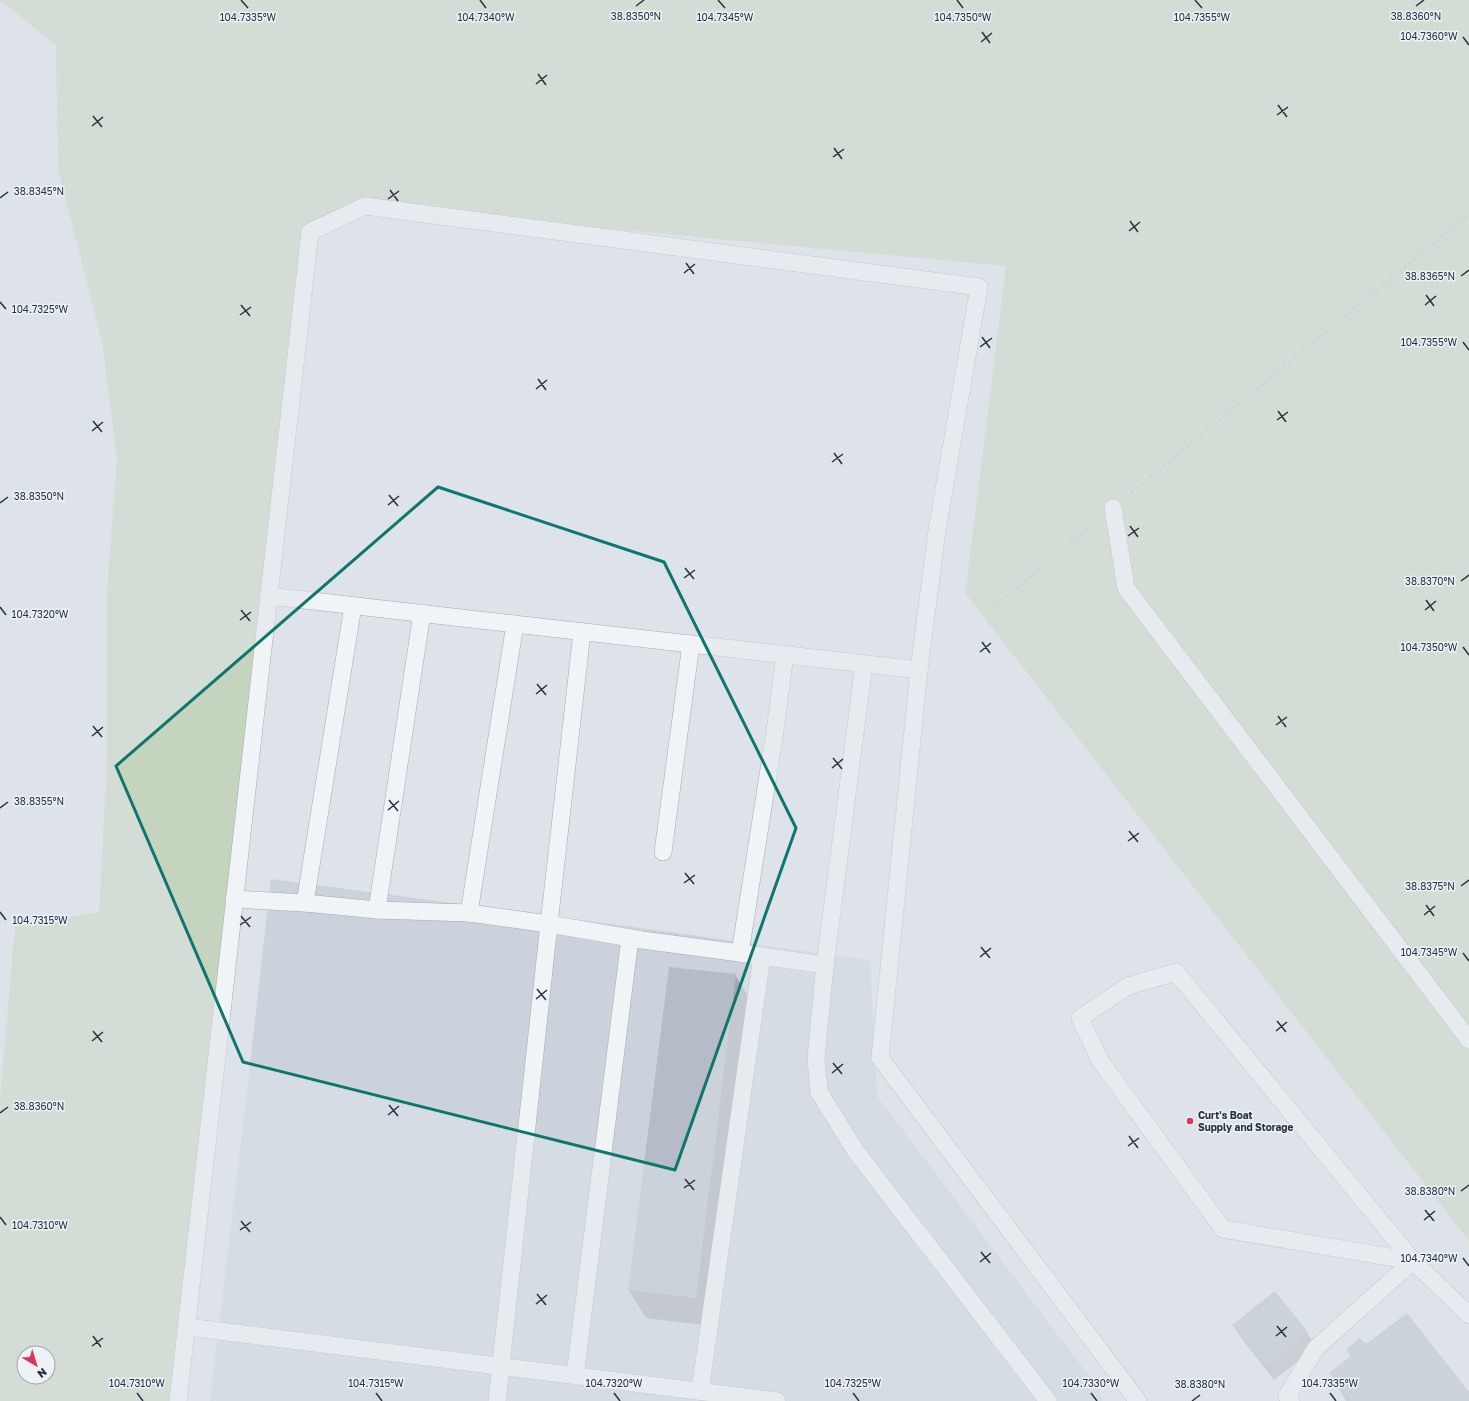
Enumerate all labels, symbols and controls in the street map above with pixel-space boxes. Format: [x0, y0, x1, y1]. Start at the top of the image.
text: 38.8350°N [611, 10, 661, 22]
text: 38.8360°N [1391, 10, 1441, 22]
text: 104.7335°W [220, 11, 277, 23]
text: 104.7340°W [457, 11, 515, 23]
text: 104.7345°W [697, 11, 754, 23]
text: 104.7350°W [935, 11, 992, 23]
text: 104.7355°W [1174, 11, 1231, 23]
text: 104.7360°W [1400, 30, 1458, 42]
text: 38.8345°N [14, 185, 64, 197]
text: 38.8365°N [1405, 270, 1455, 282]
text: 104.7325°W [12, 303, 69, 315]
text: 104.7355°W [1401, 336, 1458, 348]
text: 38.8350°N [14, 490, 64, 502]
text: 38.8370°N [1405, 575, 1455, 587]
text: 104.7320°W [12, 608, 69, 620]
text: 104.7350°W [1401, 641, 1458, 653]
text: 38.8355°N [14, 795, 64, 807]
text: 38.8375°N [1405, 880, 1455, 892]
text: 104.7315°W [12, 914, 68, 926]
text: 104.7345°W [1401, 946, 1458, 958]
text: 38.8360°N [14, 1100, 64, 1112]
place label: Curt's Boat Supply and Storage [1198, 1109, 1293, 1133]
marker: Curt's Boat Supply and Storage [1185, 1116, 1195, 1126]
text: 38.8380°N [1405, 1185, 1455, 1197]
text: 104.7310°W [12, 1219, 68, 1231]
text: 104.7340°W [1400, 1252, 1458, 1264]
north arrow [16, 1345, 56, 1385]
text: N [35, 1366, 50, 1381]
text: 104.7310°W [109, 1377, 165, 1389]
text: 104.7315°W [348, 1377, 404, 1389]
text: 104.7320°W [586, 1377, 643, 1389]
text: 104.7325°W [825, 1377, 882, 1389]
text: 104.7330°W [1063, 1377, 1120, 1389]
text: 104.7335°W [1302, 1377, 1359, 1389]
text: 38.8380°N [1175, 1378, 1225, 1390]

